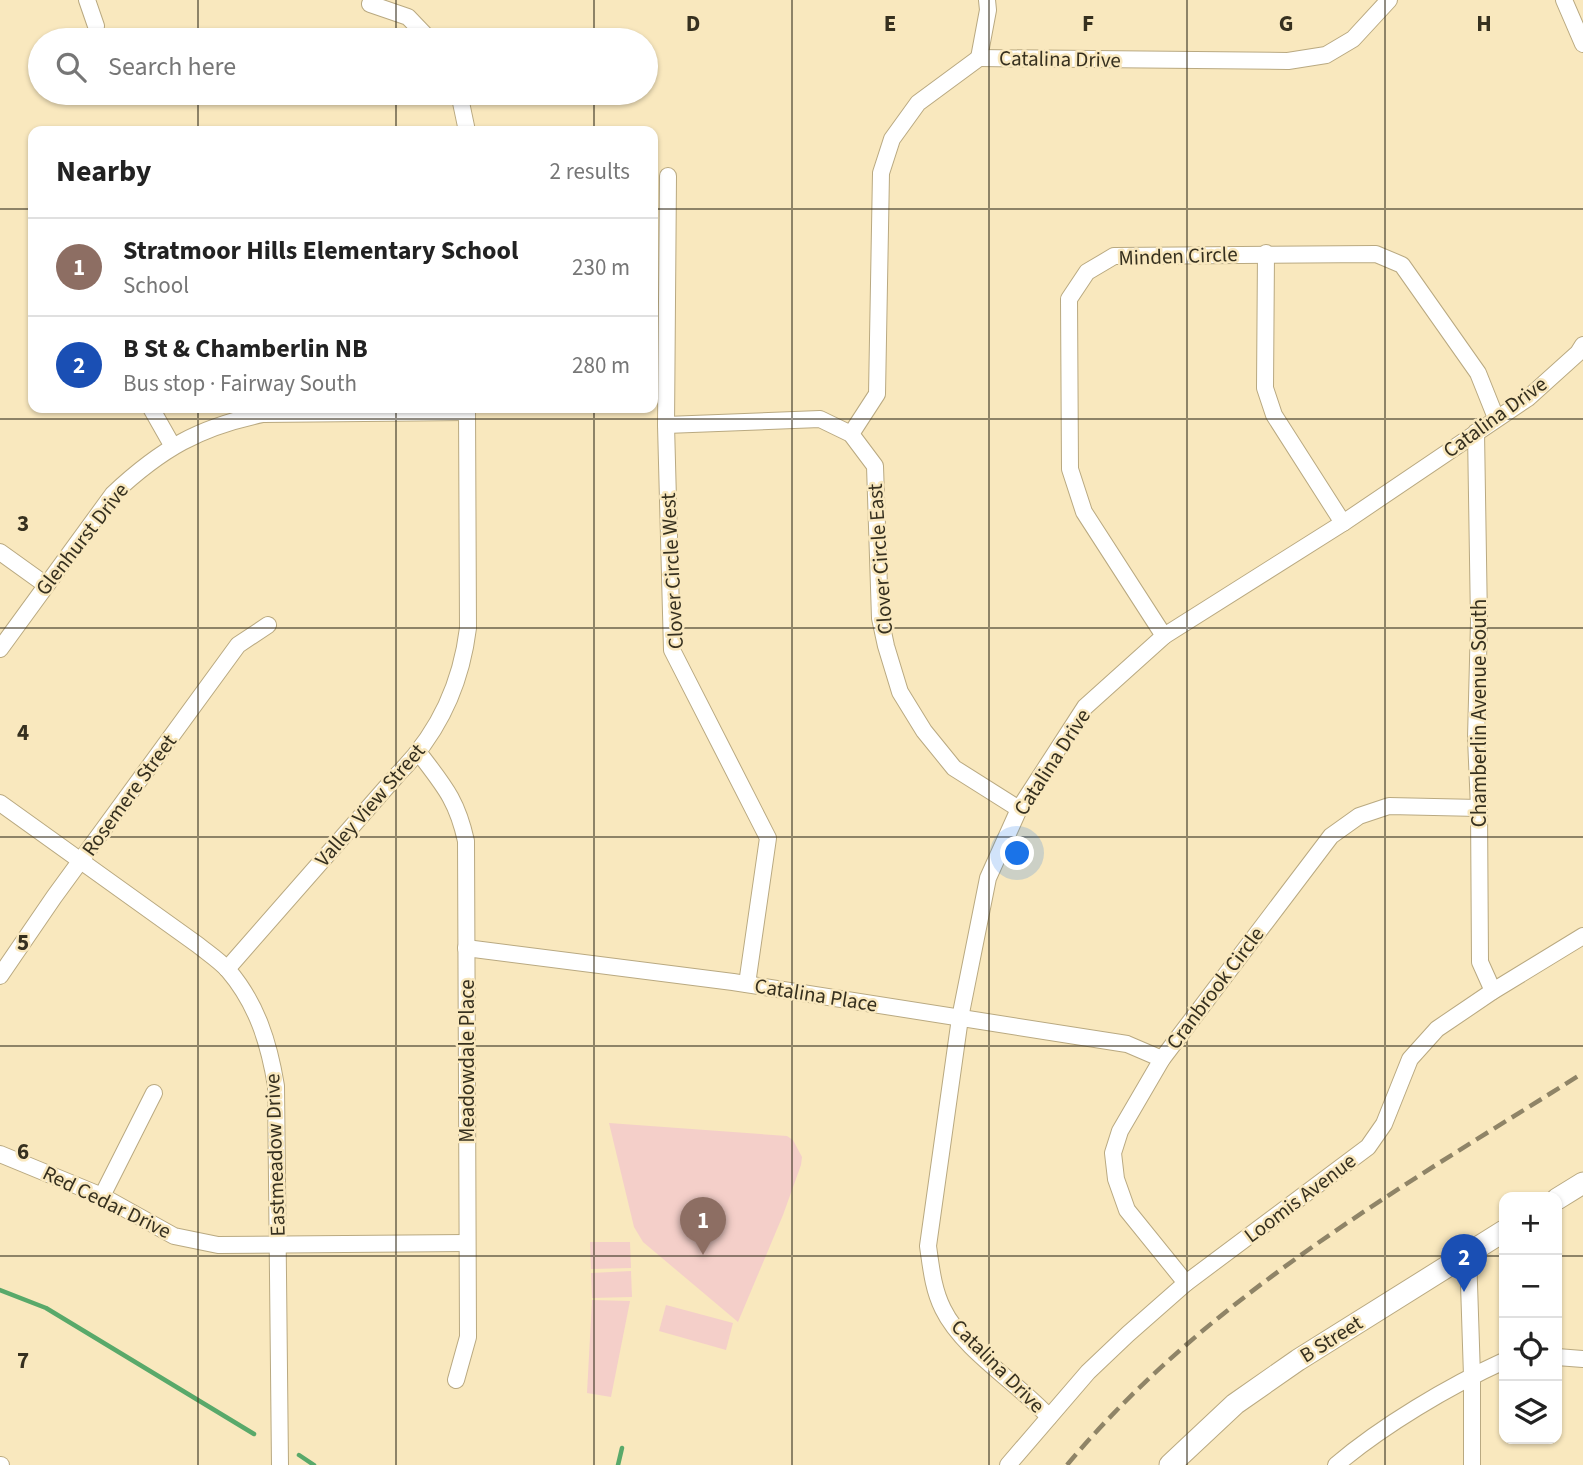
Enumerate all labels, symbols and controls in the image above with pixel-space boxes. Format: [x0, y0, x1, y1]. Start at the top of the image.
text: D [686, 7, 700, 40]
text: E [884, 7, 896, 40]
text: F [1082, 7, 1094, 40]
text: G [1279, 7, 1293, 40]
text: H [1476, 7, 1492, 40]
search box [28, 28, 658, 105]
street label: Catalina Drive [999, 43, 1121, 75]
icon: search [52, 48, 90, 86]
text: Search here [108, 48, 236, 85]
text: Nearby [56, 150, 151, 193]
text: 2 results [550, 155, 630, 188]
text: Stratmoor Hills Elementary School [123, 232, 518, 269]
street label: Minden Circle [1118, 239, 1238, 273]
text: 1 [73, 251, 85, 284]
text: 230 m [572, 251, 630, 284]
text: School [123, 269, 189, 302]
text: B St & Chamberlin NB [123, 330, 368, 367]
text: 2 [73, 349, 85, 382]
text: 280 m [572, 349, 630, 382]
text: Bus stop · Fairway South [123, 367, 357, 400]
street label: Catalina Drive [1437, 369, 1553, 465]
street label: Glenhurst Drive [28, 476, 136, 602]
street label: Clover Circle East [860, 483, 900, 635]
street label: Clover Circle West [653, 492, 691, 650]
text: 3 [17, 507, 29, 540]
street label: Chamberlin Avenue South [1464, 599, 1494, 827]
street label: Catalina Drive [1006, 703, 1098, 821]
text: 4 [17, 716, 29, 749]
street label: Rosemere Street [74, 728, 184, 862]
street label: Valley View Street [308, 737, 432, 873]
your location [1000, 836, 1034, 870]
street label: Cranbrook Circle [1159, 920, 1271, 1056]
text: 5 [17, 926, 29, 959]
street label: Catalina Place [753, 971, 879, 1019]
street label: Meadowdale Place [452, 979, 482, 1143]
street label: Eastmeadow Drive [257, 1073, 293, 1237]
text: 6 [17, 1135, 29, 1168]
street label: Loomis Avenue [1238, 1146, 1362, 1250]
street label: Red Cedar Drive [38, 1158, 176, 1246]
map controls [1499, 1192, 1562, 1444]
button: + [1499, 1192, 1562, 1255]
pin: 1 [680, 1197, 726, 1255]
pin: 2 [1441, 1234, 1487, 1292]
button: − [1499, 1255, 1562, 1318]
street label: B Street [1294, 1308, 1368, 1370]
street label: Catalina Drive [944, 1312, 1052, 1420]
button: locate [1499, 1318, 1562, 1381]
text: 7 [17, 1344, 29, 1377]
button: layers [1499, 1381, 1562, 1444]

